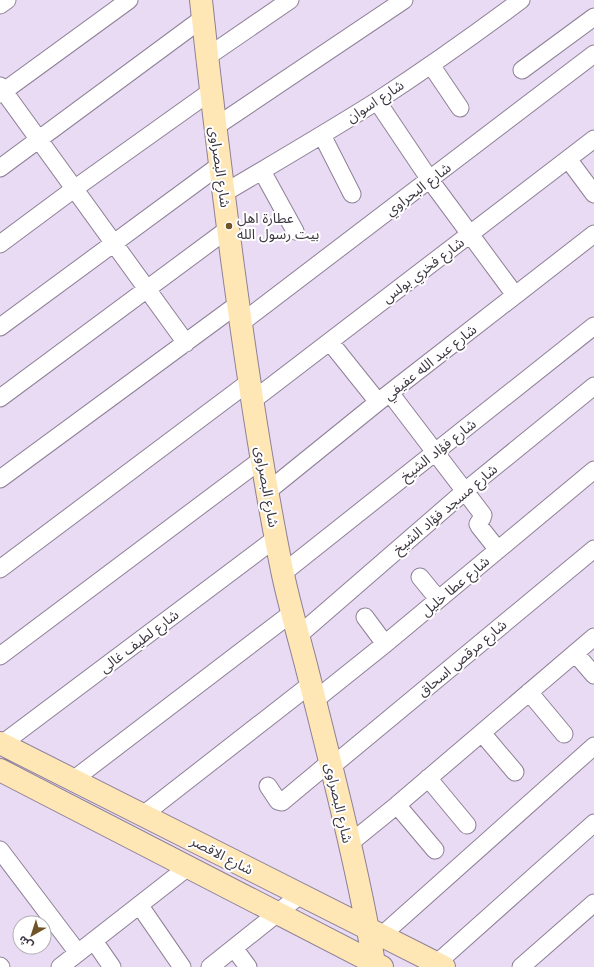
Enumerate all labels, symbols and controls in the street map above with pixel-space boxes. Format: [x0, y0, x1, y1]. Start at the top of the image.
street label: شارع اسوان [343, 76, 408, 128]
street label: شارع البصراوى [203, 125, 235, 209]
street label: شارع البحراوي [382, 159, 456, 221]
place label: عطارة اهل بيت رسول الله [237, 209, 320, 243]
marker: عطارة اهل بيت رسول الله [224, 221, 234, 231]
street label: شارع فخري بولس [378, 233, 469, 309]
street label: شارع عبد الله عفيفي [380, 320, 481, 406]
street label: شارع فؤاد الشيخ [396, 415, 481, 487]
street label: شارع البصراوى [249, 445, 283, 529]
street label: شارع مسجد فؤاد الشيخ [389, 460, 502, 560]
street label: شارع عطا خليل [417, 552, 494, 622]
street label: شارع لطيف غالى [96, 605, 183, 678]
street label: شارع مرقص اسحاق [414, 615, 512, 702]
street label: شارع البصراوى [319, 761, 357, 845]
street label: شارع الاقصر [186, 831, 256, 880]
north arrow [12, 915, 52, 955]
text: ش [15, 933, 36, 953]

